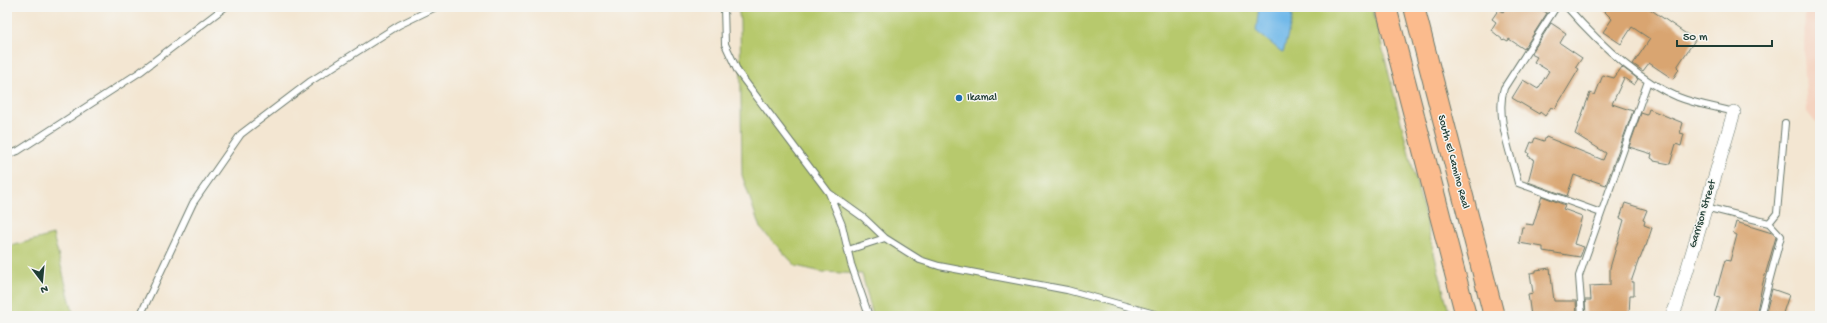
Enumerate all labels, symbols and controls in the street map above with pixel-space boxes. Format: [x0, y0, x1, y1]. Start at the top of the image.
scale bar [1677, 22, 1772, 48]
text: 50 m [1683, 31, 1708, 45]
place label: Ikamal [967, 92, 998, 104]
marker: Ikamal [954, 93, 964, 103]
street label: South El Camino Real [1435, 114, 1471, 211]
street label: Garrison Street [1687, 177, 1719, 249]
north arrow [22, 261, 62, 301]
text: N [39, 282, 49, 295]

